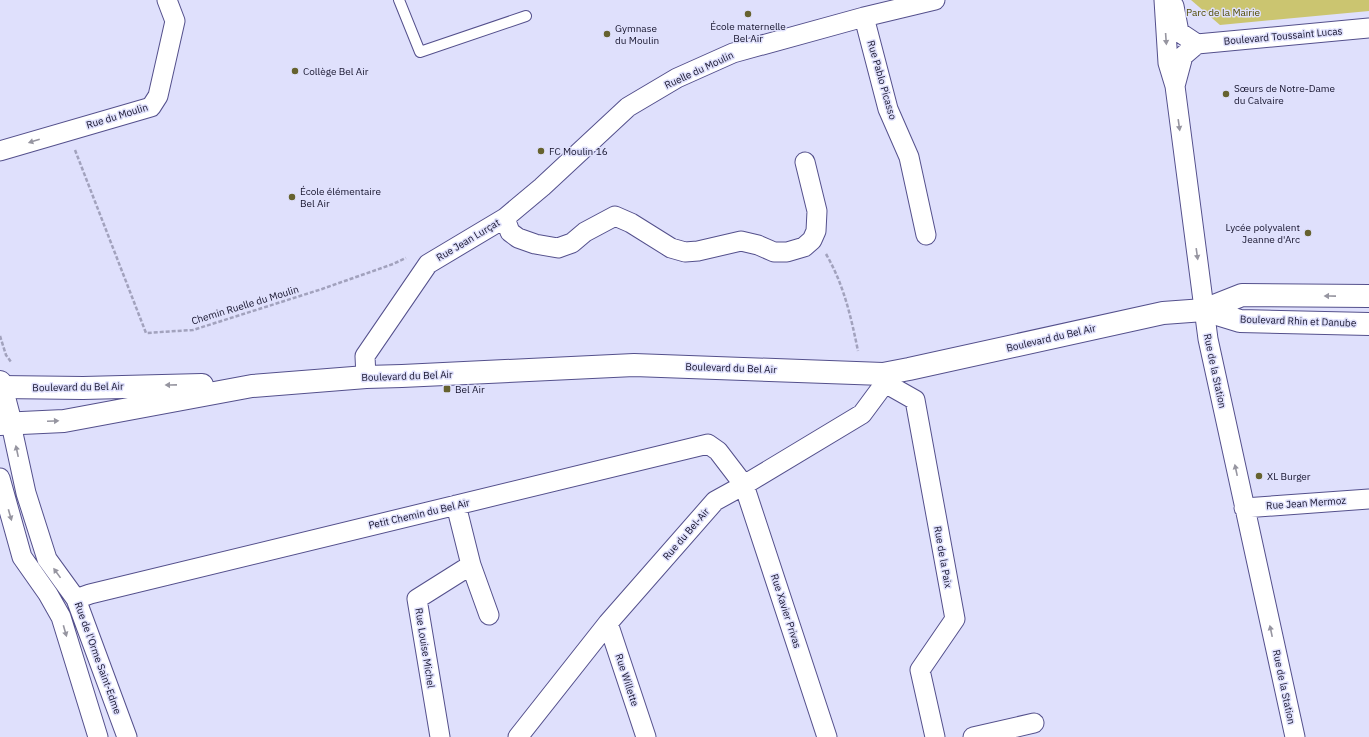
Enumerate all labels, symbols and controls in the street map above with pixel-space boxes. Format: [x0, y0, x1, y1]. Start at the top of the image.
park label: Parc de la Mairie [1186, 6, 1261, 19]
marker: École maternelle Bel Air [743, 9, 753, 19]
place label: École maternelle Bel Air [710, 20, 786, 45]
place label: Gymnase du Moulin [615, 22, 659, 47]
street label: Boulevard Toussaint Lucas [1223, 24, 1343, 48]
marker: Gymnase du Moulin [602, 29, 612, 39]
one-way arrow [1163, 33, 1170, 45]
street label: Rue Pablo Picasso [864, 39, 900, 122]
street label: Ruelle du Moulin [662, 48, 736, 92]
place label: Collège Bel Air [303, 65, 369, 78]
marker: Collège Bel Air [290, 66, 300, 76]
place label: Sœurs de Notre-Dame du Calvaire [1234, 82, 1336, 107]
marker: Sœurs de Notre-Dame du Calvaire [1221, 89, 1231, 99]
street label: Rue du Moulin [84, 100, 150, 132]
one-way arrow [1176, 119, 1182, 131]
one-way arrow [27, 138, 39, 144]
place label: FC Moulin 16 [549, 145, 608, 158]
marker: FC Moulin 16 [536, 146, 546, 156]
place label: École élémentaire Bel Air [300, 185, 381, 210]
marker: École élémentaire Bel Air [287, 192, 297, 202]
street label: Rue Jean Lurçat [434, 216, 503, 264]
place label: Lycée polyvalent Jeanne d'Arc [1226, 221, 1300, 246]
marker: Lycée polyvalent Jeanne d'Arc [1303, 228, 1313, 238]
one-way arrow [1194, 248, 1200, 260]
street label: Chemin Ruelle du Moulin [190, 282, 300, 328]
one-way arrow [1323, 293, 1336, 299]
street label: Boulevard Rhin et Danube [1240, 312, 1357, 330]
street label: Boulevard du Bel Air [1005, 321, 1097, 355]
street label: Rue de la Station [1201, 333, 1229, 409]
street label: Boulevard du Bel Air [685, 360, 777, 376]
street label: Boulevard du Bel Air [361, 368, 453, 384]
street label: Boulevard du Bel Air [32, 380, 124, 394]
one-way arrow [165, 382, 177, 389]
place label: Bel Air [455, 383, 485, 396]
marker: Bel Air [442, 384, 452, 394]
one-way arrow [47, 418, 59, 425]
one-way arrow [14, 444, 20, 457]
one-way arrow [1232, 464, 1238, 476]
place label: XL Burger [1267, 470, 1311, 483]
marker: XL Burger [1254, 471, 1264, 481]
street label: Rue Jean Mermoz [1266, 494, 1347, 512]
street label: Petit Chemin du Bel Air [367, 496, 471, 532]
street label: Rue du Bel-Air [660, 505, 712, 563]
one-way arrow [7, 510, 13, 522]
street label: Rue de la Paix [931, 525, 955, 589]
one-way arrow [53, 568, 61, 579]
street label: Rue Xavier Privas [768, 572, 804, 650]
street label: Rue de l'Orme Saint-Edme [72, 600, 125, 716]
street label: Rue Louise Michel [412, 607, 438, 689]
one-way arrow [1268, 624, 1274, 637]
one-way arrow [63, 625, 69, 638]
street label: Rue de la Station [1270, 649, 1298, 725]
street label: Rue Willette [612, 652, 642, 708]

